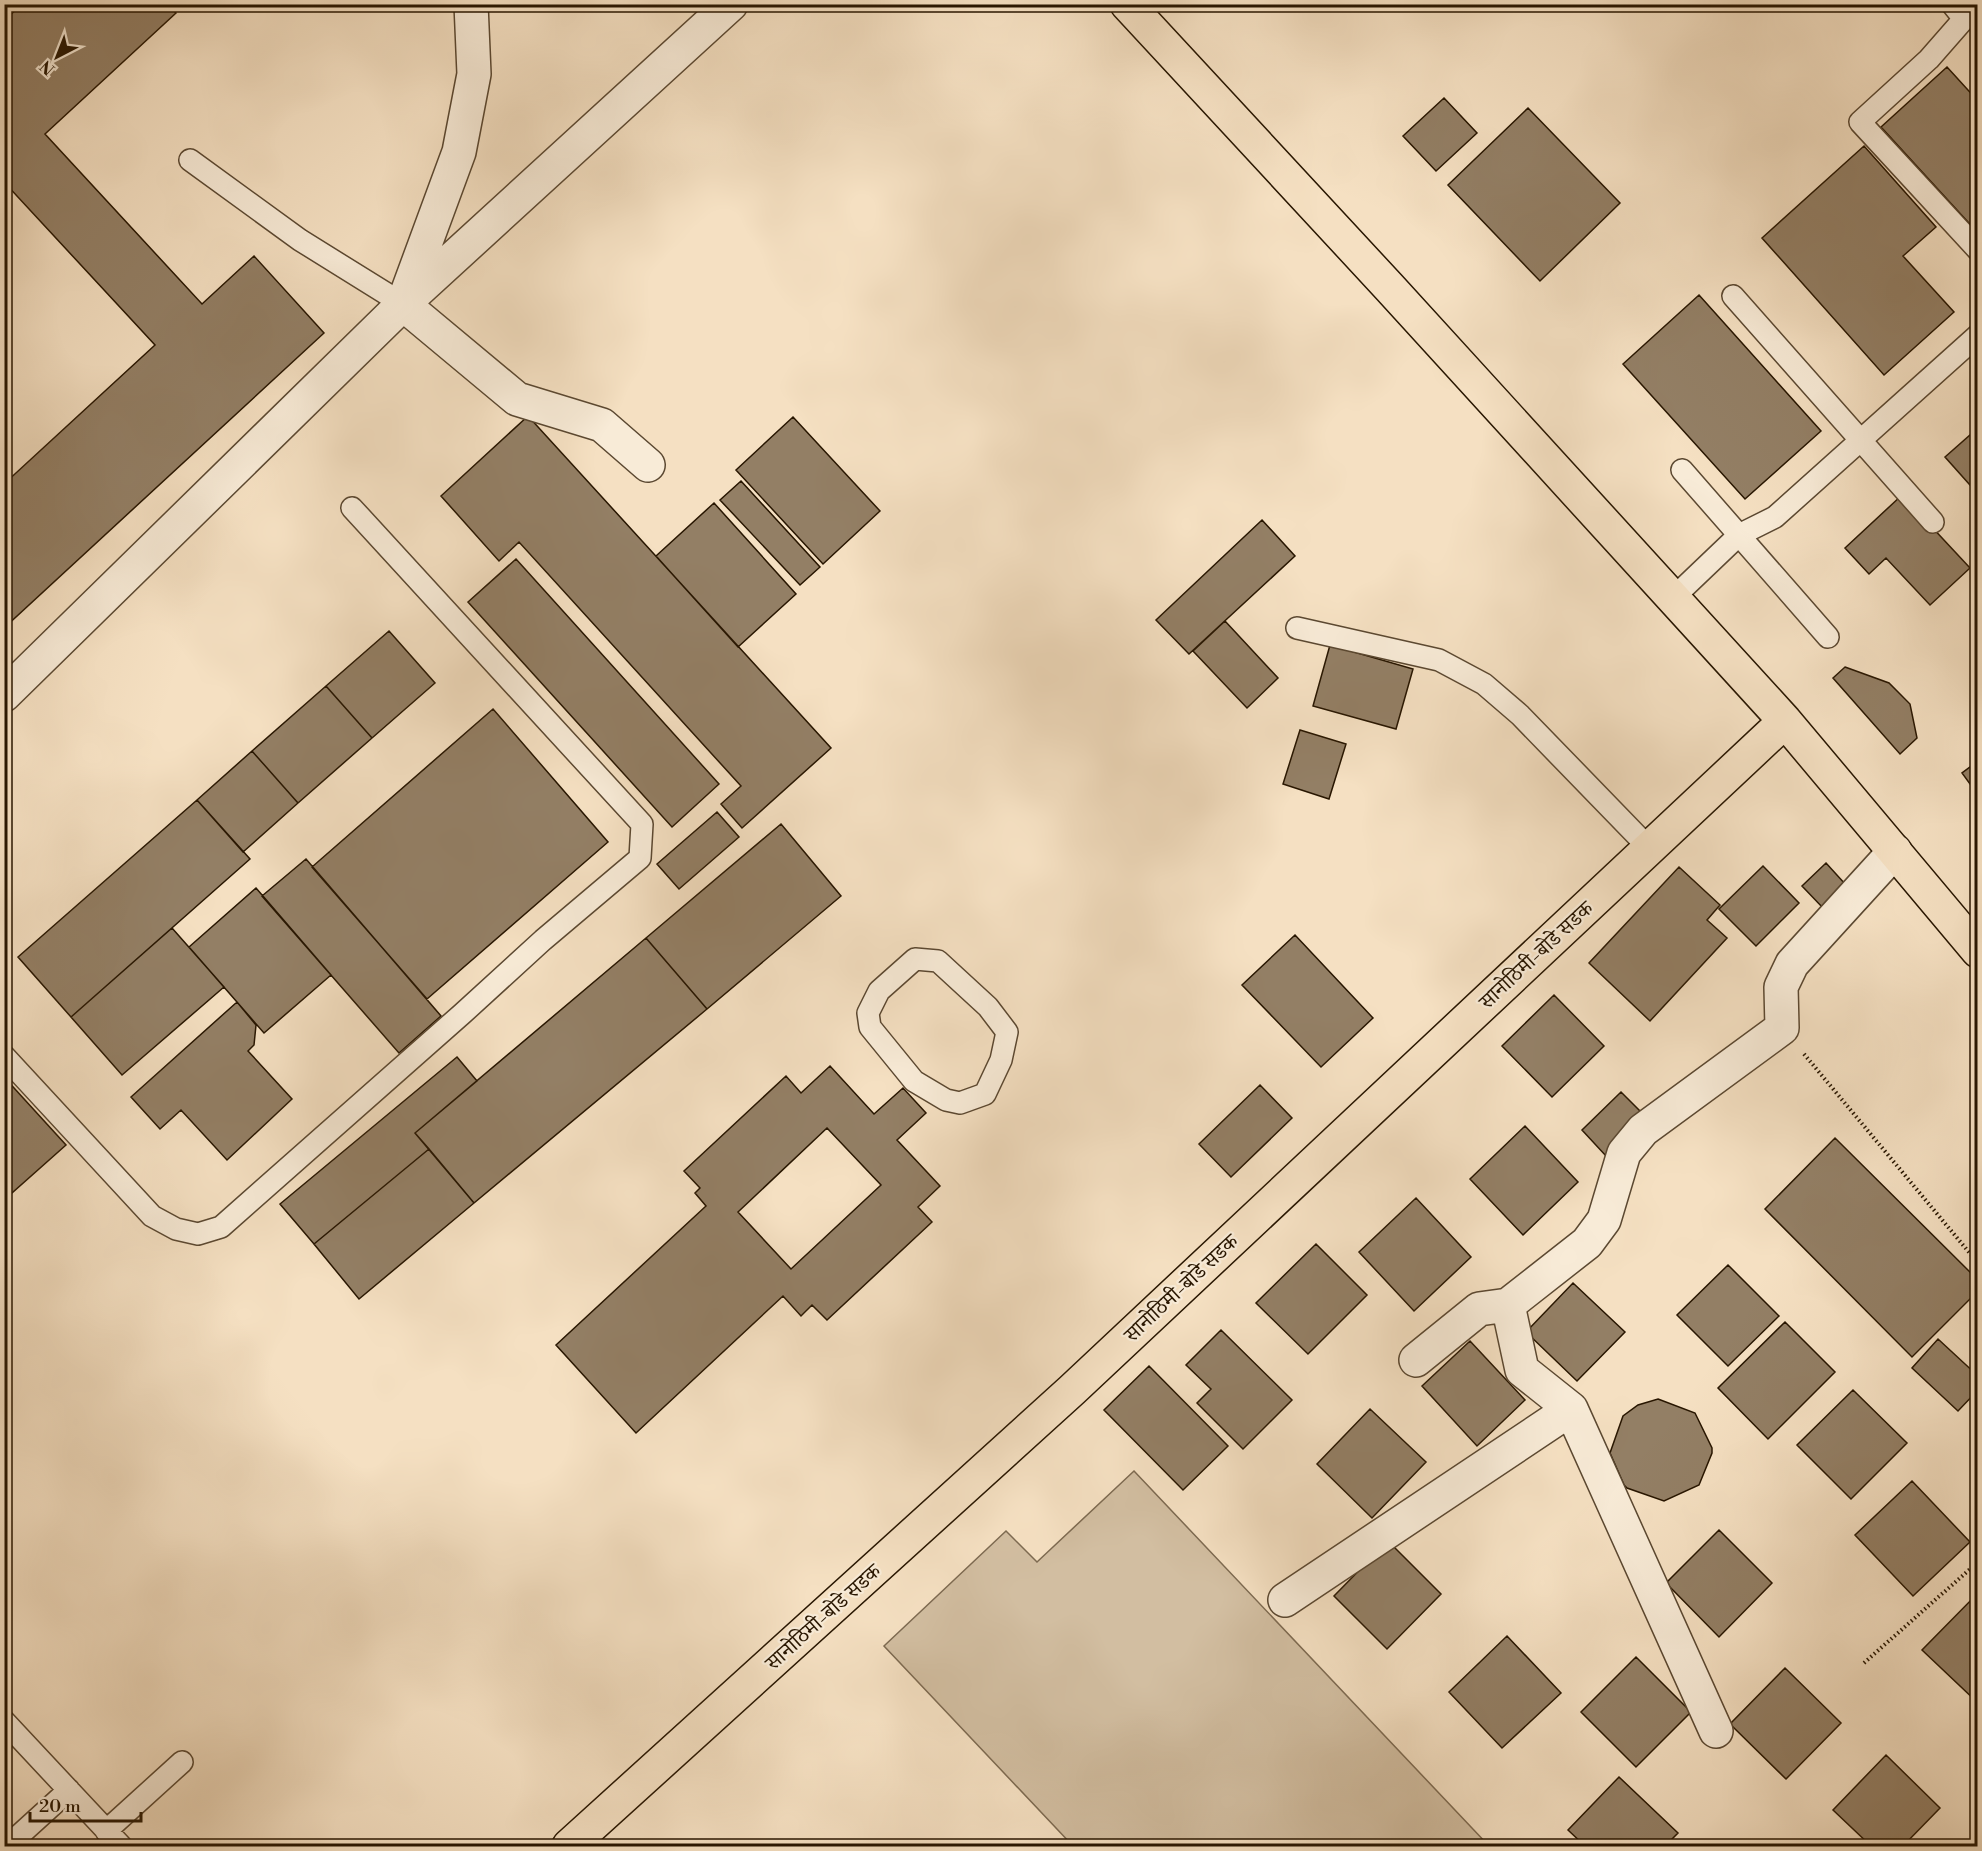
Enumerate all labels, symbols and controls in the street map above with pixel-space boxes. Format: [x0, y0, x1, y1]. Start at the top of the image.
north arrow [27, 27, 87, 87]
text: N [36, 56, 59, 79]
street label: सानोठिमी-बोडे सडक [1473, 895, 1600, 1016]
street label: सानोठिमी-बोडे सडक [1118, 1228, 1245, 1349]
street label: सानोठिमी-बोडे सडक [760, 1558, 888, 1677]
scale bar [30, 1785, 141, 1823]
text: 20 m [39, 1795, 81, 1818]

